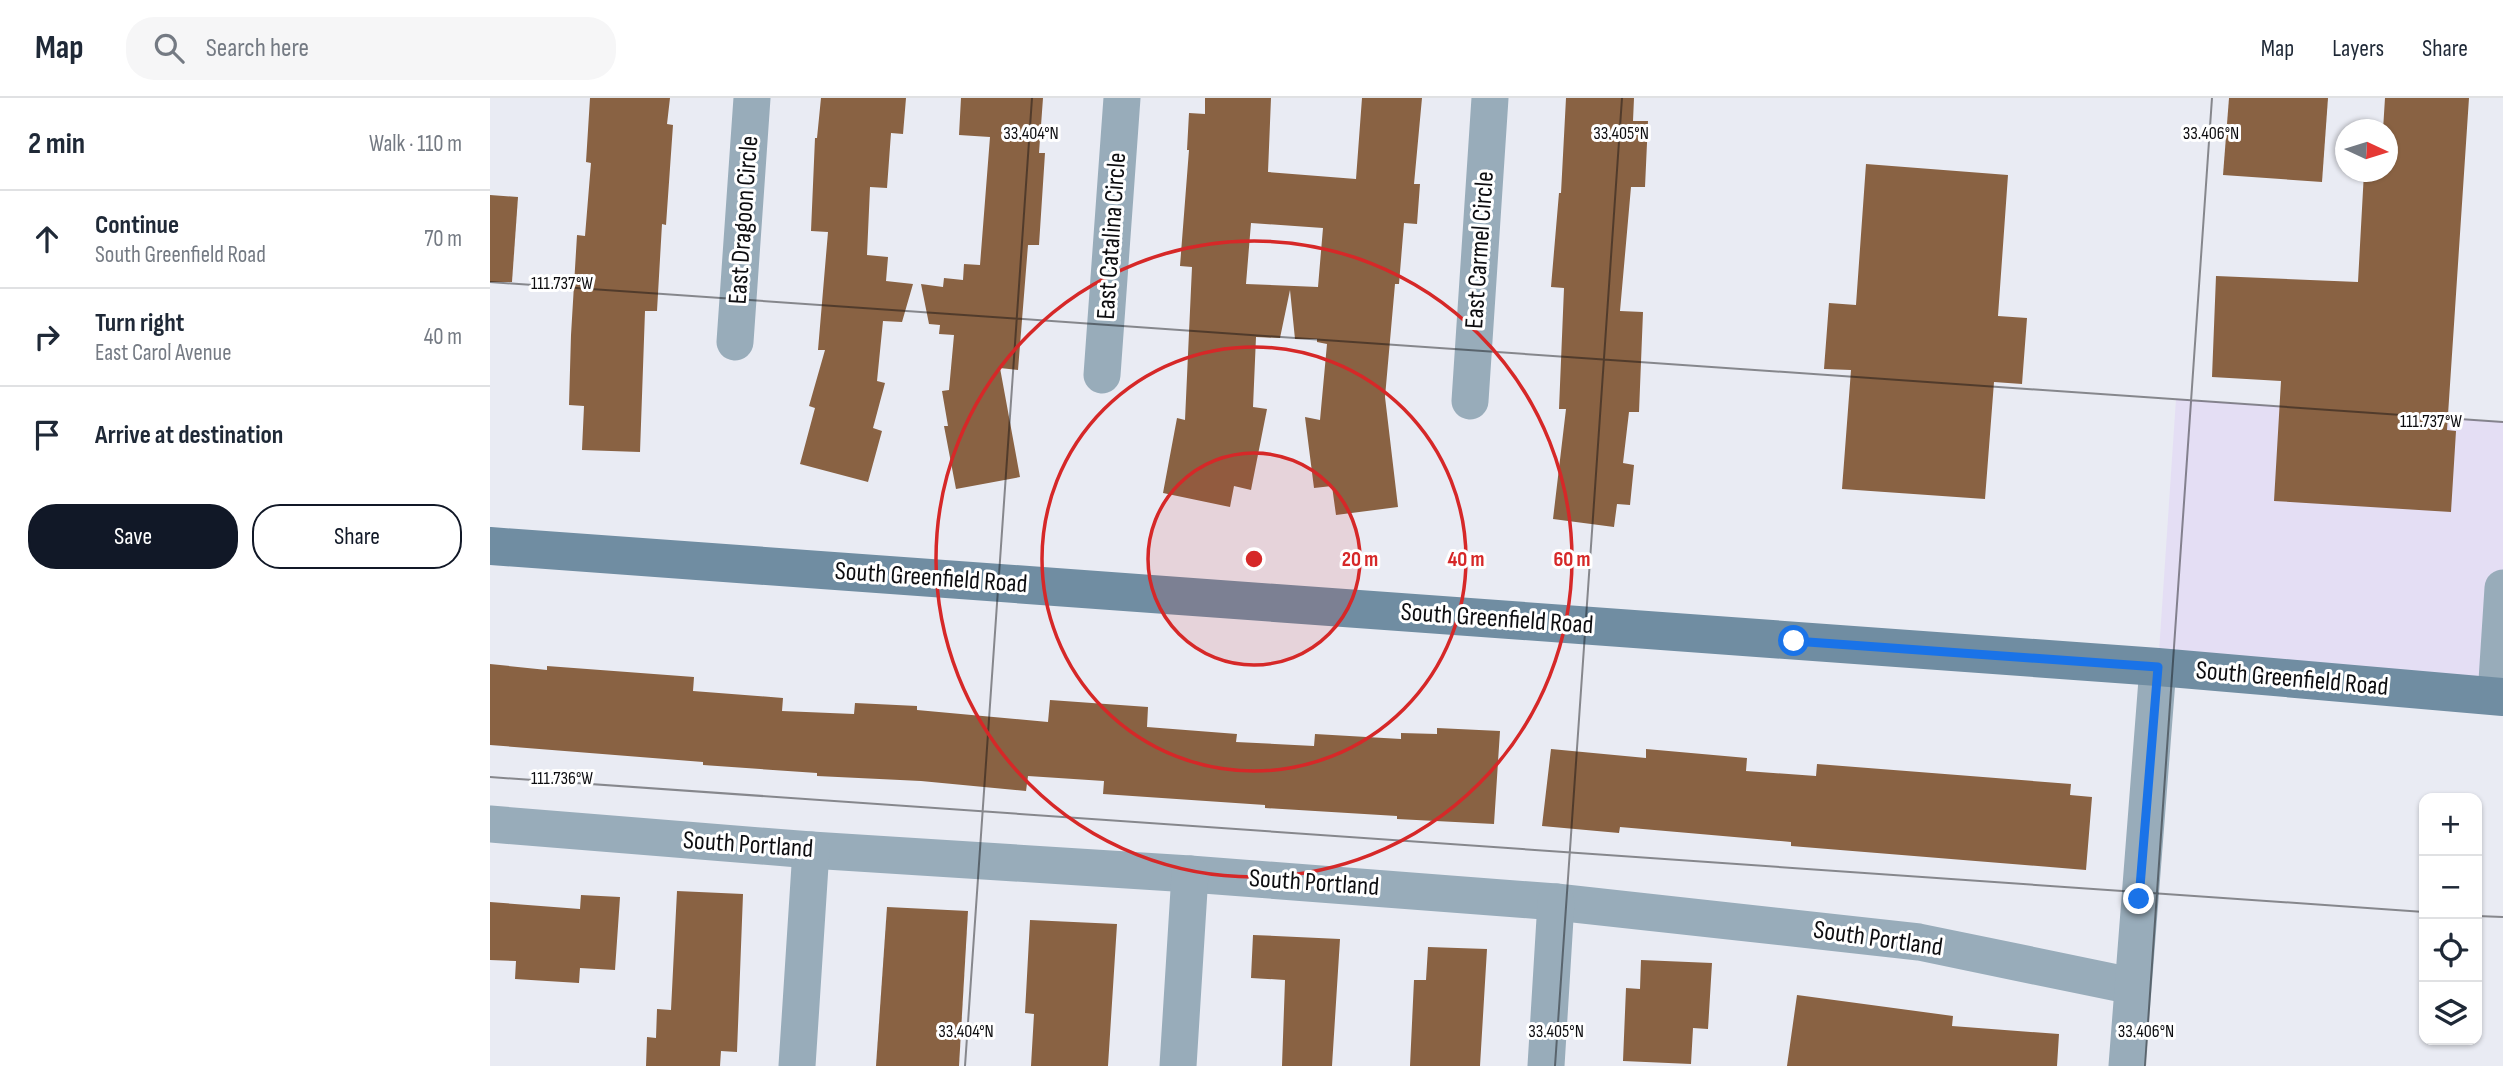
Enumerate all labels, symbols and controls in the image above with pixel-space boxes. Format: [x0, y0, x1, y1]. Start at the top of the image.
search box [126, 17, 616, 80]
text: Map [35, 28, 84, 68]
icon: search [150, 29, 188, 67]
text: Search here [206, 33, 309, 64]
text: Map [2261, 34, 2294, 63]
text: Layers [2332, 34, 2384, 63]
text: Share [2422, 34, 2468, 63]
north arrow [2335, 119, 2398, 182]
text: 33.404°N [1003, 123, 1059, 144]
text: 33.405°N [1593, 123, 1649, 144]
text: 33.406°N [2183, 123, 2239, 144]
text: 2 min [28, 126, 85, 162]
text: Walk · 110 m [369, 130, 462, 158]
street label: East Dragoon Circle [723, 135, 765, 305]
street label: East Catalina Circle [1091, 151, 1133, 321]
street label: East Carmel Circle [1459, 170, 1501, 330]
text: Continue [95, 210, 179, 241]
icon: ahead [28, 220, 66, 258]
text: 70 m [424, 225, 462, 253]
text: South Greenfield Road [95, 241, 266, 269]
text: 111.737°W [531, 273, 593, 294]
text: Turn right [95, 308, 184, 339]
icon: right [28, 318, 66, 356]
text: 40 m [424, 323, 462, 351]
text: East Carol Avenue [95, 339, 231, 367]
text: 111.737°W [2400, 411, 2462, 432]
icon: arrive [28, 416, 66, 454]
text: Arrive at destination [95, 420, 283, 451]
button: Save [28, 504, 238, 569]
button: Share [252, 504, 462, 569]
centre of rings [1242, 547, 1266, 571]
text: 20 m [1342, 547, 1378, 572]
text: 40 m [1448, 547, 1484, 572]
text: 60 m [1553, 547, 1591, 572]
street label: South Greenfield Road [834, 556, 1028, 600]
street label: South Greenfield Road [1400, 597, 1594, 641]
route start [1778, 625, 1809, 656]
street label: South Greenfield Road [2195, 655, 2389, 703]
text: 111.736°W [531, 768, 593, 789]
map controls [2419, 793, 2482, 1045]
button: + [2419, 793, 2482, 856]
street label: South Portland [682, 825, 814, 865]
button: − [2419, 856, 2482, 919]
street label: South Portland [1248, 863, 1380, 903]
route end [2123, 883, 2154, 914]
street label: South Portland [1811, 915, 1945, 963]
button: locate [2419, 919, 2482, 982]
button: layers [2419, 982, 2482, 1045]
text: 33.404°N [938, 1021, 994, 1042]
text: 33.405°N [1528, 1021, 1584, 1042]
text: 33.406°N [2118, 1021, 2174, 1042]

